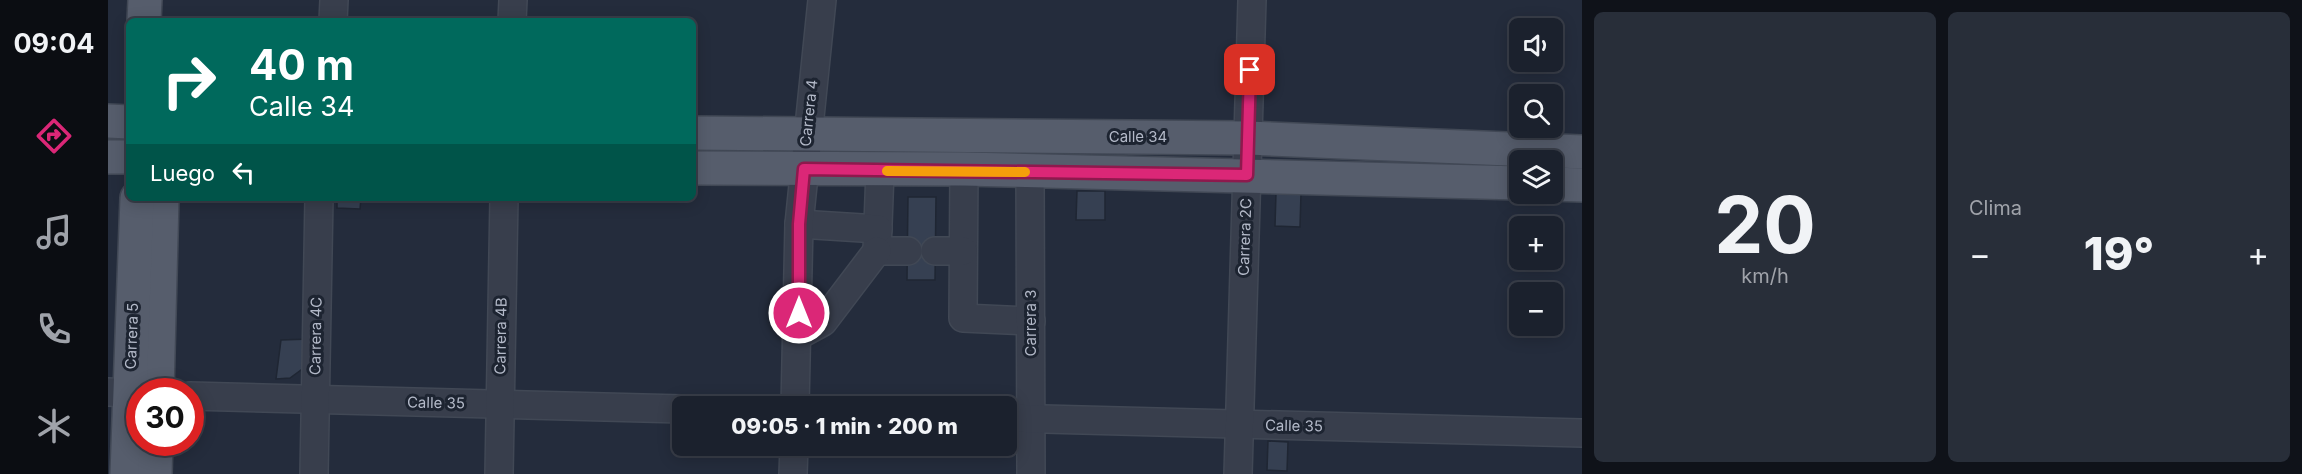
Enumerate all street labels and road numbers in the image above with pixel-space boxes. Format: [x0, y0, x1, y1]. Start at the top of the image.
street label: Carrera 4 [796, 78, 821, 147]
street label: Calle 34 [1109, 127, 1167, 146]
street label: Carrera 2C [1234, 198, 1255, 276]
street label: Carrera 3 [1021, 290, 1040, 356]
street label: Carrera 4C [305, 297, 326, 375]
street label: Carrera 4B [490, 297, 511, 375]
street label: Carrera 5 [121, 302, 142, 370]
street label: Calle 35 [407, 392, 465, 413]
street label: Calle 35 [1265, 415, 1323, 436]

